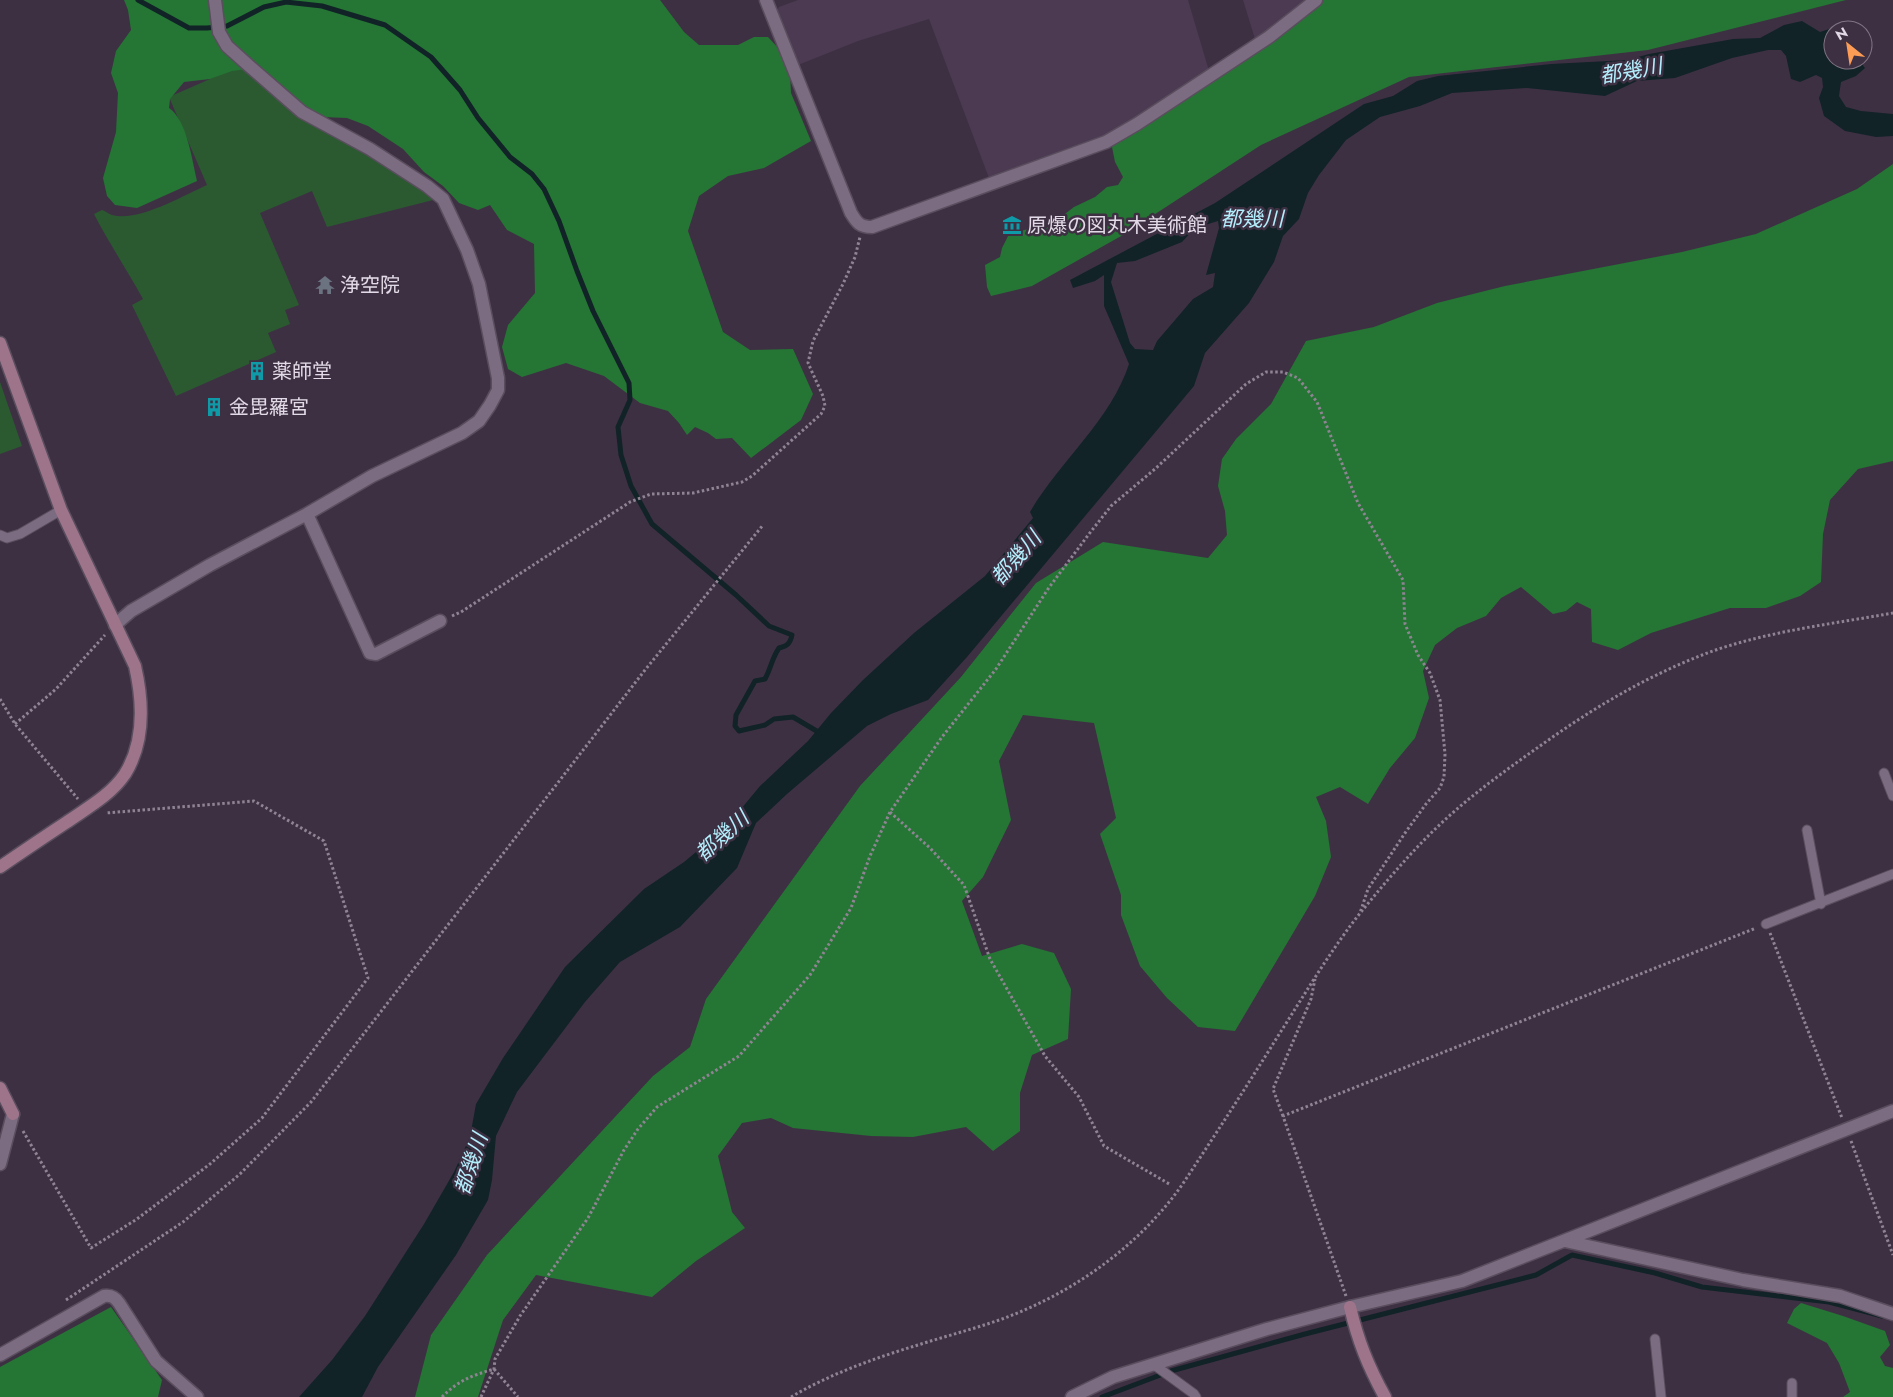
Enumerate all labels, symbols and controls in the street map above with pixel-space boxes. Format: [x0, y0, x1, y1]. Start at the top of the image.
north arrow [1823, 20, 1873, 70]
text: N [1832, 22, 1851, 45]
water label: 都幾川 [1597, 50, 1667, 91]
water label: 都幾川 [1221, 204, 1285, 234]
place label: 原爆の図丸木美術館 [1027, 211, 1207, 240]
museum icon: 原爆の図丸木美術館 [1001, 214, 1023, 236]
place label: 浄空院 [340, 271, 400, 300]
temple icon: 浄空院 [314, 274, 336, 296]
place label: 薬師堂 [272, 357, 332, 386]
building icon: 薬師堂 [246, 360, 268, 382]
place label: 金毘羅宮 [229, 393, 309, 422]
building icon: 金毘羅宮 [203, 396, 225, 418]
water label: 都幾川 [984, 523, 1049, 592]
water label: 都幾川 [689, 802, 757, 868]
water label: 都幾川 [447, 1128, 496, 1199]

